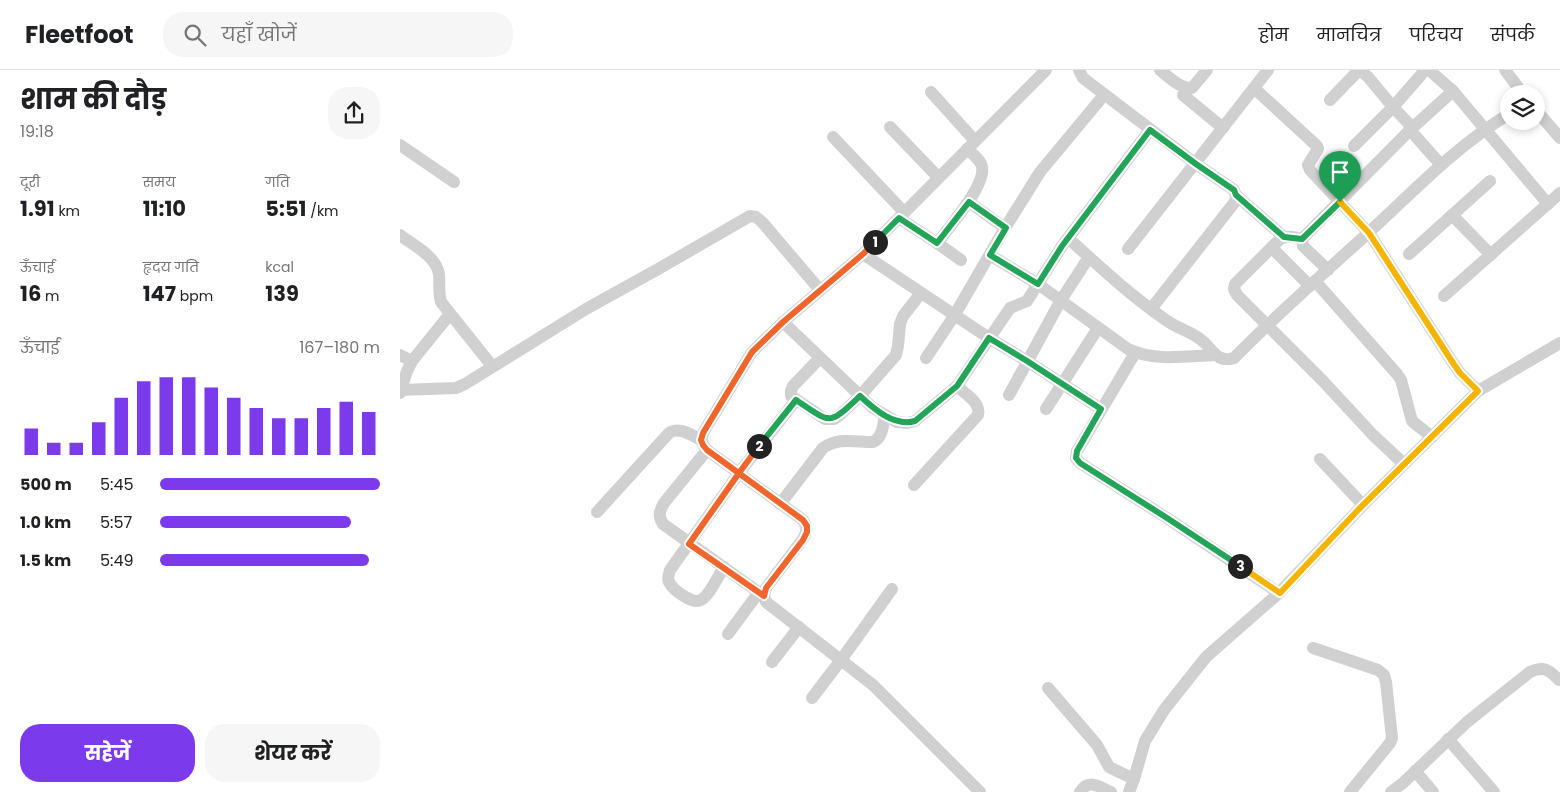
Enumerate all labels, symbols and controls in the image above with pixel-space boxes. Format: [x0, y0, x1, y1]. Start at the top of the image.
search box [163, 12, 513, 57]
text: Fleetfoot [25, 18, 133, 51]
icon: search [181, 21, 209, 49]
text: यहाँ खोजें [221, 21, 297, 48]
text: होम [1259, 22, 1289, 47]
text: मानचित्र [1317, 22, 1381, 47]
text: परिचय [1409, 22, 1463, 47]
text: संपर्क [1491, 22, 1535, 47]
text: शाम की दौड़ [20, 80, 166, 119]
map controls [1500, 85, 1545, 130]
button: layers [1500, 85, 1545, 130]
button: share [328, 87, 380, 139]
text: 19:18 [20, 120, 54, 143]
pin [1319, 151, 1361, 202]
icon: arrive [1326, 158, 1354, 186]
text: दूरी [20, 172, 40, 192]
text: समय [143, 172, 175, 192]
text: गति [265, 172, 290, 192]
text: 1.91 [20, 194, 55, 223]
text: 11:10 [143, 194, 186, 223]
text: 5:51 [265, 194, 307, 223]
text: km [55, 201, 80, 221]
text: /km [307, 201, 339, 221]
pin: 1 [862, 230, 888, 254]
text: 1 [873, 232, 878, 252]
text: ऊँचाई [20, 257, 55, 277]
text: हृदय गति [143, 257, 199, 277]
text: kcal [265, 257, 294, 277]
text: 16 [20, 279, 41, 308]
text: 147 [143, 279, 176, 308]
text: 139 [265, 279, 299, 308]
text: m [41, 286, 59, 306]
text: bpm [176, 286, 213, 306]
text: ऊँचाई [20, 336, 60, 359]
text: 167–180 m [299, 336, 380, 359]
pin: 2 [746, 434, 772, 458]
text: 2 [756, 436, 764, 456]
text: 500 m [20, 473, 72, 496]
text: 5:45 [100, 473, 134, 496]
text: 1.0 km [20, 511, 71, 534]
text: 5:57 [100, 511, 132, 534]
text: 1.5 km [20, 549, 71, 572]
text: 5:49 [100, 549, 134, 572]
pin: 3 [1228, 554, 1252, 578]
text: 3 [1236, 556, 1245, 576]
button: सहेजें [20, 724, 195, 782]
button: शेयर करें [205, 724, 380, 782]

